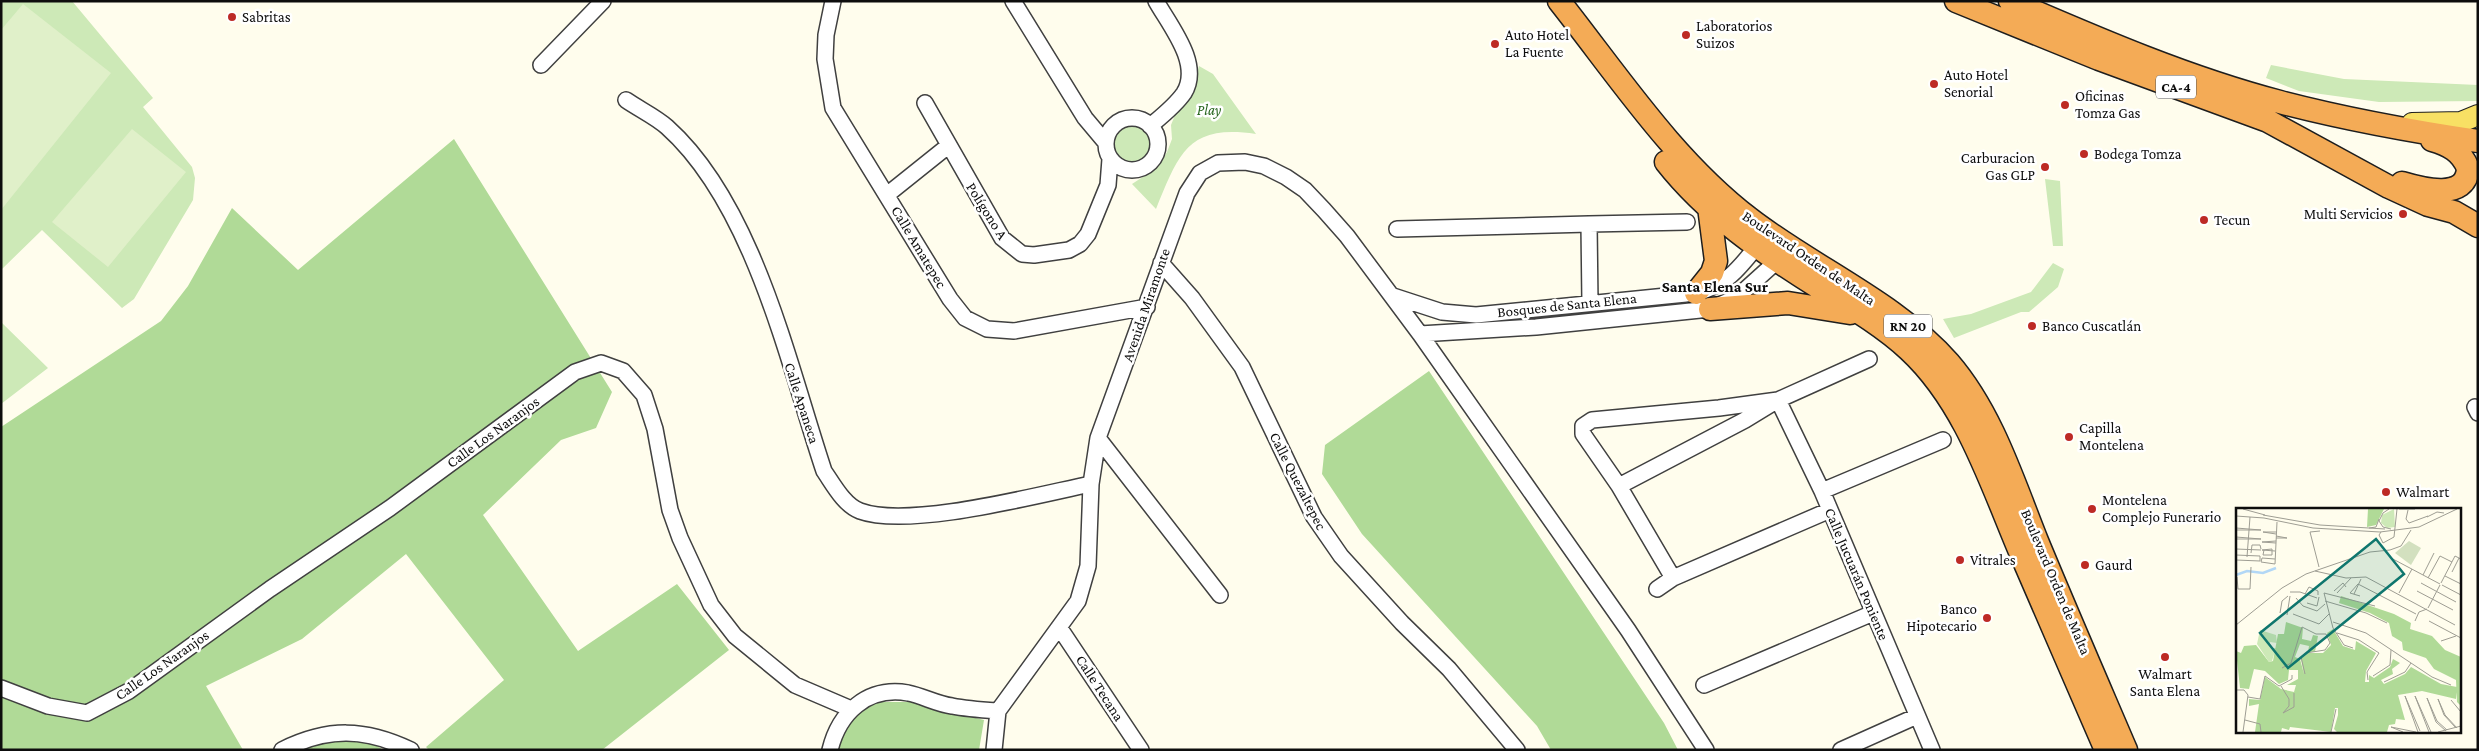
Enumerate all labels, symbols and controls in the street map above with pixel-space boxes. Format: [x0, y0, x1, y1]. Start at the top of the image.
place label: Sabritas [242, 9, 291, 25]
marker: Sabritas [226, 11, 238, 23]
place label: Laboratorios Suizos [1696, 18, 1773, 51]
place label: Auto Hotel La Fuente [1505, 27, 1569, 60]
marker: Laboratorios Suizos [1680, 29, 1692, 41]
marker: Auto Hotel La Fuente [1489, 38, 1501, 50]
place label: Auto Hotel Senorial [1944, 67, 2008, 100]
road number: CA-4 [2156, 75, 2196, 98]
marker: Auto Hotel Senorial [1928, 78, 1940, 90]
place label: Oficinas Tomza Gas [2075, 88, 2141, 121]
marker: Oficinas Tomza Gas [2059, 99, 2071, 111]
park label: Play [1197, 102, 1221, 119]
place label: Bodega Tomza [2094, 146, 2181, 163]
marker: Bodega Tomza [2078, 148, 2090, 160]
place label: Carburacion Gas GLP [1961, 150, 2035, 183]
marker: Carburacion Gas GLP [2039, 161, 2051, 173]
street label: Polígono A [962, 180, 1011, 243]
street label: Calle Amatepec [887, 203, 950, 292]
place label: Multi Servicios [2304, 206, 2393, 222]
street label: Boulevard Orden de Malta [1740, 208, 1878, 308]
marker: Multi Servicios [2397, 208, 2409, 220]
place label: Tecun [2214, 212, 2250, 228]
marker: Tecun [2198, 214, 2210, 226]
street label: Avenida Miramonte [1119, 246, 1173, 364]
district label: Santa Elena Sur [1662, 278, 1769, 295]
street label: Bosques de Santa Elena [1496, 290, 1638, 321]
road number: RN 20 [1884, 314, 1932, 338]
place label: Banco Cuscatlán [2042, 318, 2141, 334]
marker: Banco Cuscatlán [2026, 320, 2038, 332]
street label: Calle Apaneca [780, 361, 823, 446]
street label: Calle Los Naranjos [444, 393, 543, 472]
place label: Capilla Montelena [2079, 420, 2144, 453]
street label: Calle Quezaltepec [1266, 430, 1330, 533]
marker: Capilla Montelena [2063, 431, 2075, 443]
place label: Walmart [2396, 484, 2450, 500]
marker: Walmart [2380, 486, 2392, 498]
place label: Montelena Complejo Funerario [2102, 492, 2221, 526]
marker: Montelena Complejo Funerario [2086, 503, 2098, 515]
street label: Calle Jucuarán Poniente [1821, 505, 1892, 643]
street label: Boulevard Orden de Malta [2018, 507, 2094, 657]
inset map [2236, 508, 2462, 734]
place label: Vitrales [1970, 552, 2016, 568]
marker: Vitrales [1954, 554, 1966, 566]
place label: Gaurd [2095, 557, 2132, 573]
marker: Gaurd [2079, 559, 2091, 571]
place label: Banco Hipotecario [1907, 601, 1977, 635]
marker: Banco Hipotecario [1981, 612, 1993, 624]
street label: Calle Los Naranjos [112, 627, 212, 704]
marker: Walmart Santa Elena [2159, 651, 2171, 663]
street label: Calle Tecana [1073, 652, 1127, 724]
place label: Walmart Santa Elena [2130, 666, 2200, 699]

